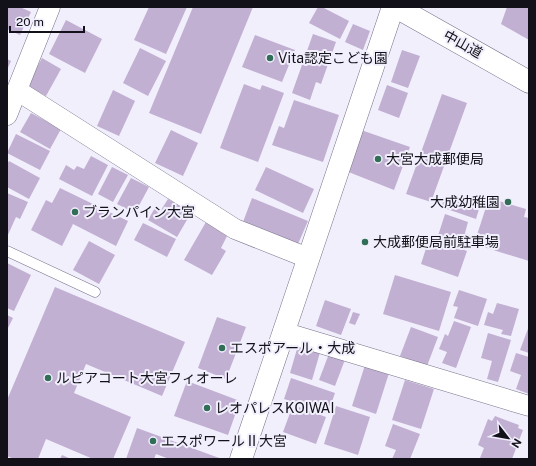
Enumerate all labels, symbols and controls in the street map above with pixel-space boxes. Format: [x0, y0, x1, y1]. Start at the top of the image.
scale bar [10, 8, 84, 34]
text: 20 m [16, 15, 44, 29]
street label: 中山道 [441, 27, 485, 61]
place label: Vita認定こども園 [278, 50, 388, 66]
marker: Vita認定こども園 [265, 53, 275, 63]
place label: 大宮大成郵便局 [386, 151, 484, 167]
marker: 大宮大成郵便局 [373, 154, 383, 164]
place label: 大成幼稚園 [430, 194, 500, 210]
marker: 大成幼稚園 [503, 197, 513, 207]
place label: ブランパイン大宮 [83, 204, 195, 220]
marker: ブランパイン大宮 [70, 207, 80, 217]
place label: 大成郵便局前駐車場 [373, 234, 499, 250]
marker: 大成郵便局前駐車場 [360, 237, 370, 247]
place label: エスポアール・大成 [230, 340, 355, 356]
marker: エスポアール・大成 [217, 343, 227, 353]
place label: ルピアコート大宮フィオーレ [56, 370, 238, 386]
marker: ルピアコート大宮フィオーレ [43, 373, 53, 383]
place label: レオパレスKOIWAI [215, 400, 334, 416]
marker: レオパレスKOIWAI [202, 403, 212, 413]
north arrow [488, 418, 528, 458]
place label: エスポワールⅡ大宮 [161, 433, 287, 449]
marker: エスポワールⅡ大宮 [148, 436, 158, 446]
text: N [509, 436, 524, 450]

